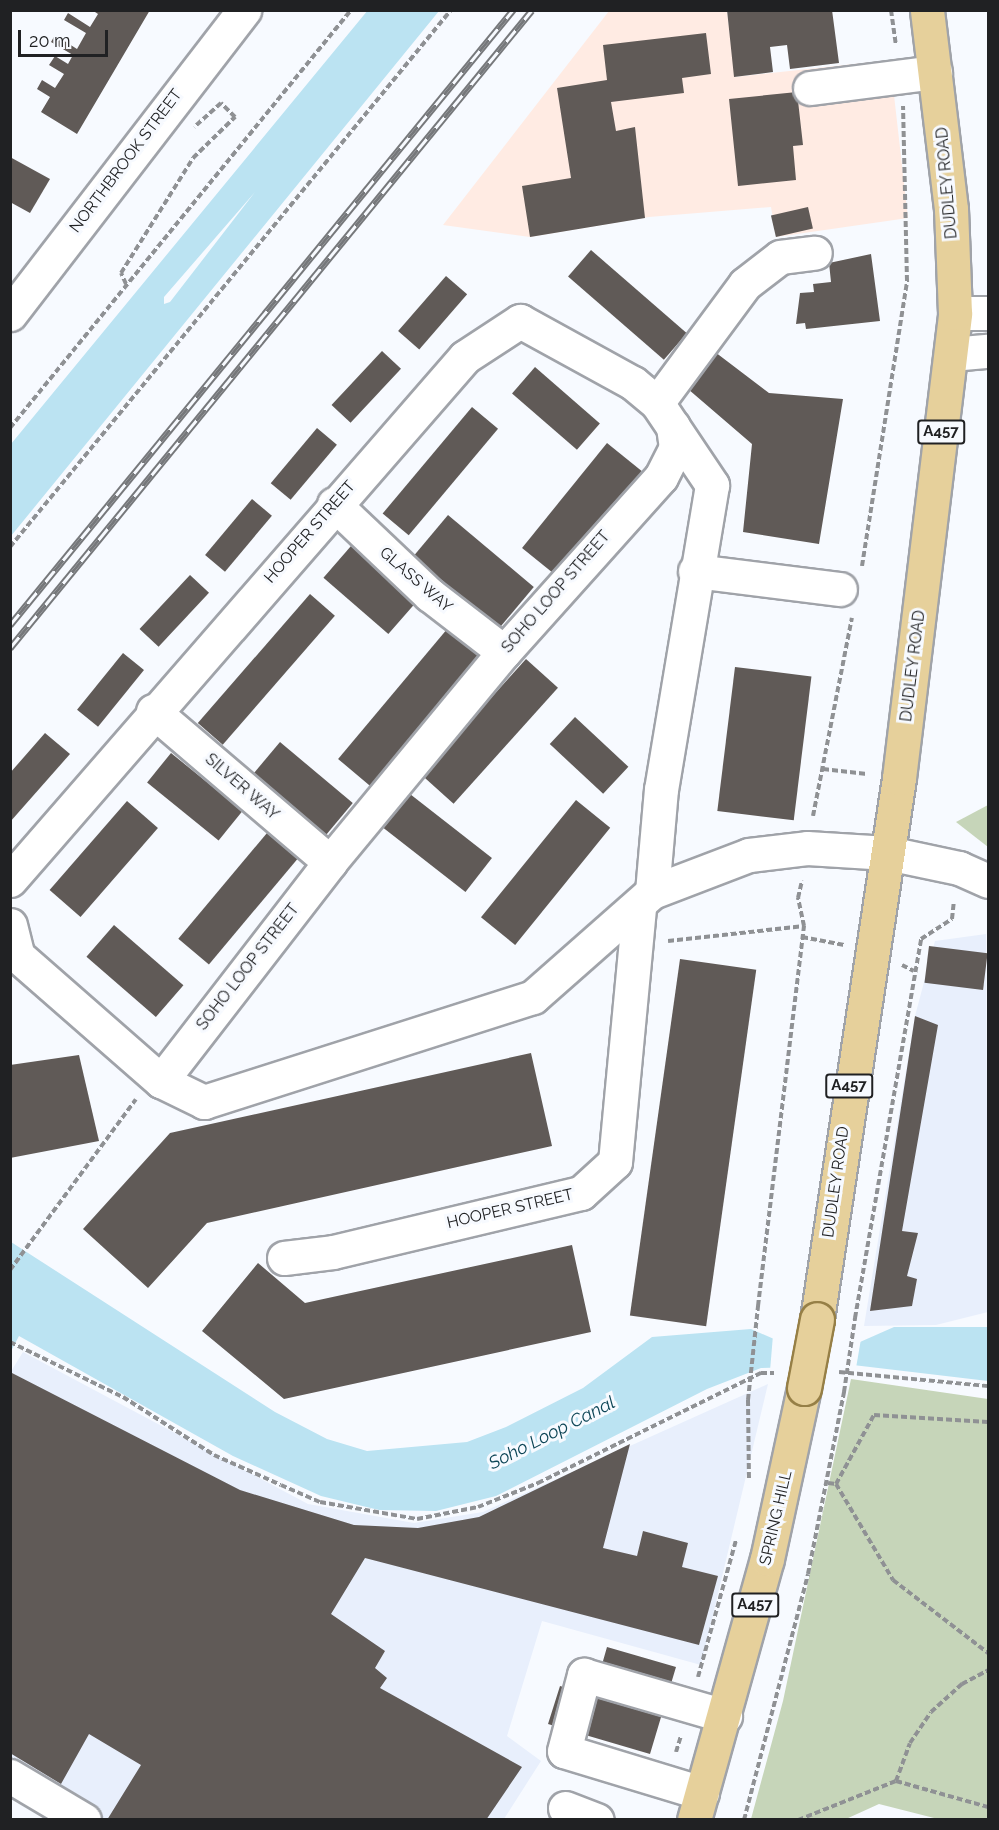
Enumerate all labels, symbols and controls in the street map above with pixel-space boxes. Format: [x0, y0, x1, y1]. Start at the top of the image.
scale bar [21, 18, 111, 56]
text: 20 m [29, 30, 71, 51]
street label: NORTHBROOK STREET [66, 85, 186, 237]
street label: DUDLEY ROAD [933, 126, 961, 240]
road number: A457 [917, 420, 965, 444]
street label: HOOPER STREET [260, 477, 360, 587]
street label: SOHO LOOP STREET [498, 527, 614, 657]
street label: GLASS WAY [375, 543, 457, 617]
street label: DUDLEY ROAD [897, 609, 929, 723]
street label: SILVER WAY [201, 749, 283, 825]
street label: SOHO LOOP STREET [193, 900, 303, 1034]
road number: A457 [825, 1074, 873, 1098]
street label: DUDLEY ROAD [819, 1125, 853, 1239]
street label: HOOPER STREET [445, 1185, 575, 1233]
water label: Soho Loop Canal [485, 1392, 619, 1474]
street label: SPRING HILL [756, 1469, 796, 1567]
road number: A457 [731, 1593, 779, 1617]

